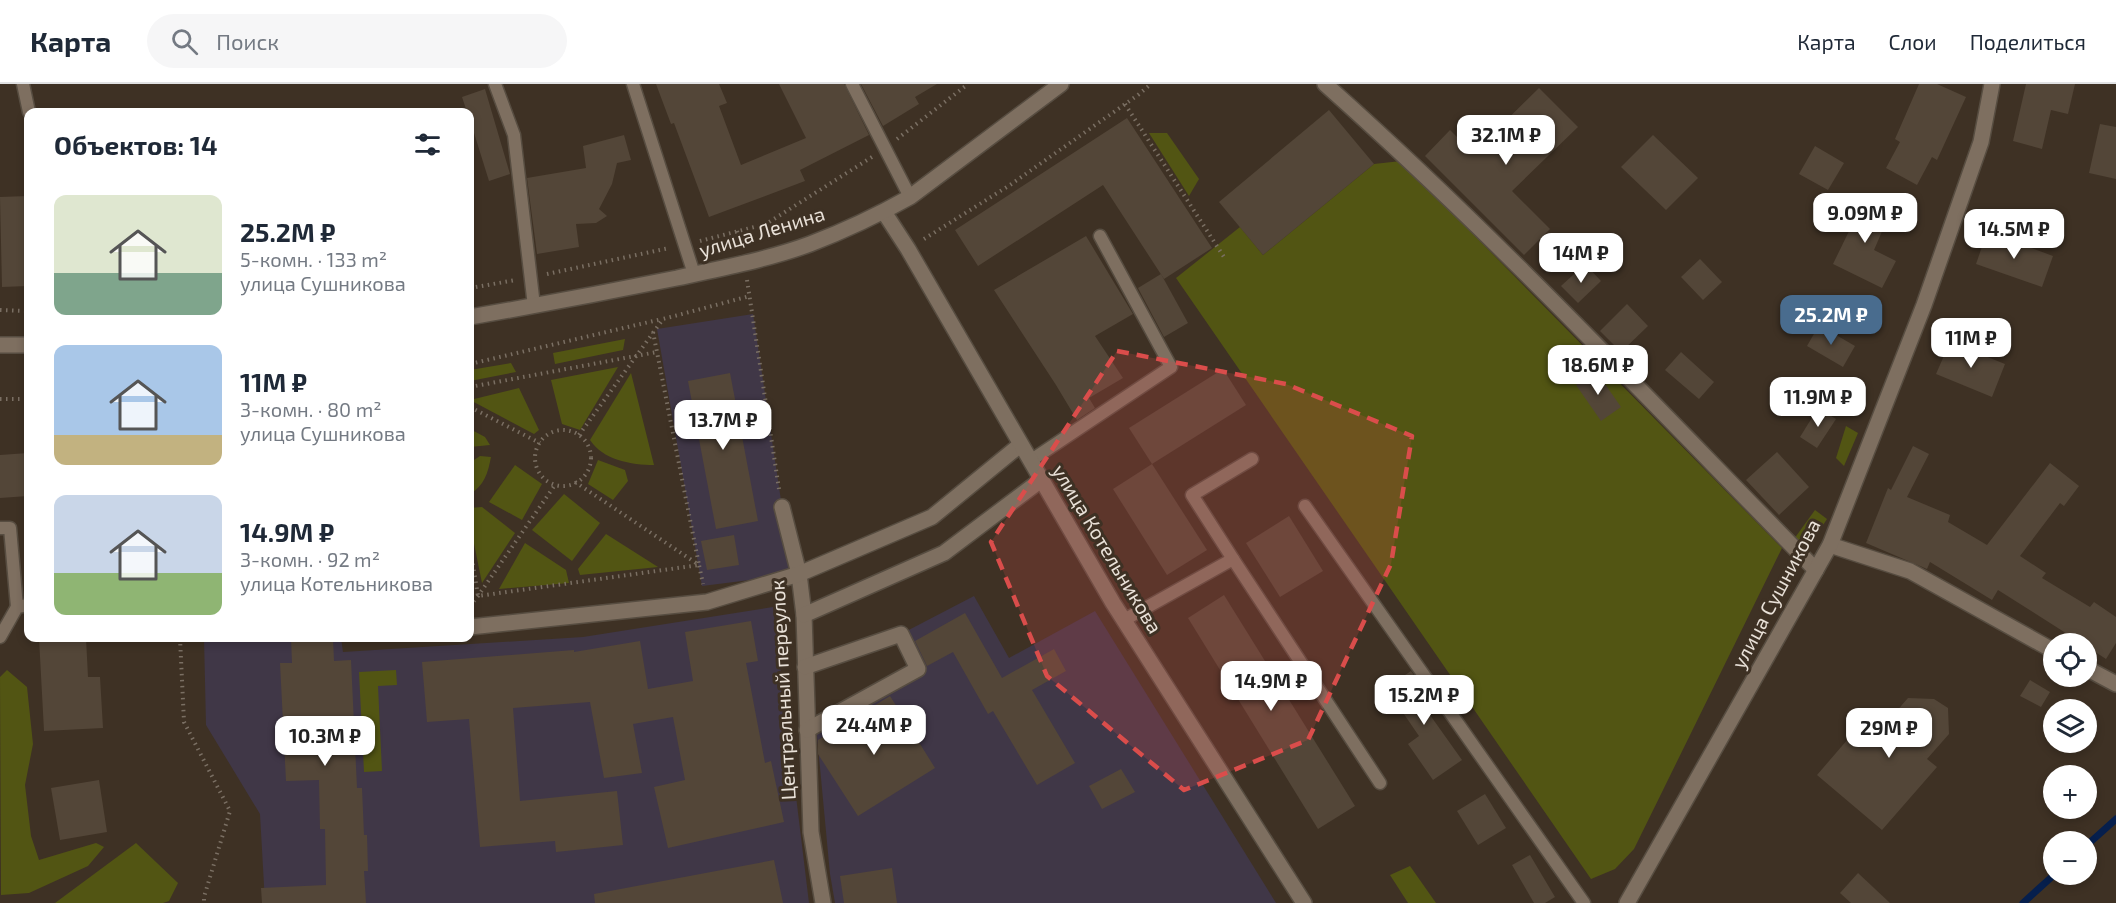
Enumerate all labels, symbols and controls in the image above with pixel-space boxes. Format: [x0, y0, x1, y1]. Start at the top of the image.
search box [147, 14, 567, 68]
text: Карта [30, 24, 111, 58]
icon: search [168, 25, 201, 58]
text: Поиск [216, 28, 279, 54]
text: Карта [1797, 29, 1856, 54]
text: Слои [1889, 29, 1937, 54]
text: Поделиться [1970, 29, 2086, 54]
pin: 32.1M ₽ [1451, 115, 1561, 166]
text: 32.1M ₽ [1471, 122, 1541, 146]
icon: filters [411, 128, 444, 161]
text: Объектов: 14 [54, 129, 218, 160]
pin: 9.09M ₽ [1810, 193, 1920, 244]
text: 9.09M ₽ [1827, 200, 1903, 224]
street label: улица Ленина [696, 201, 828, 263]
pin: 14.5M ₽ [1959, 209, 2069, 260]
text: 25.2M ₽ [240, 216, 336, 247]
text: 14.5M ₽ [1978, 216, 2050, 240]
icon: home [102, 219, 174, 291]
pin: 14M ₽ [1539, 233, 1623, 284]
text: 14M ₽ [1553, 240, 1609, 264]
text: 5-комн. · 133 m² [240, 247, 387, 271]
text: улица Сушникова [240, 271, 406, 295]
pin: 25.2M ₽ [1776, 295, 1886, 346]
text: 25.2M ₽ [1794, 302, 1868, 326]
pin: 11M ₽ [1929, 318, 2013, 369]
text: 11M ₽ [1945, 325, 1997, 349]
pin: 18.6M ₽ [1543, 345, 1653, 396]
text: 18.6M ₽ [1562, 352, 1634, 376]
text: 11M ₽ [240, 366, 307, 397]
icon: home [102, 369, 174, 441]
pin: 11.9M ₽ [1763, 377, 1873, 428]
text: 11.9M ₽ [1784, 384, 1852, 408]
text: 3-комн. · 80 m² [240, 397, 381, 421]
pin: 13.7M ₽ [668, 400, 778, 451]
text: 13.7M ₽ [688, 407, 758, 431]
text: улица Сушникова [240, 421, 406, 445]
street label: улица Котельникова [1047, 460, 1168, 638]
street label: улица Сушникова [1726, 515, 1826, 673]
text: 14.9M ₽ [240, 516, 334, 547]
icon: home [102, 519, 174, 591]
text: 3-комн. · 92 m² [240, 547, 380, 571]
text: улица Котельникова [240, 571, 433, 595]
street label: Центральный переулок [764, 579, 801, 801]
map controls [2043, 633, 2097, 885]
button: locate [2043, 633, 2097, 687]
pin: 14.9M ₽ [1216, 661, 1326, 712]
text: 14.9M ₽ [1235, 668, 1307, 692]
pin: 15.2M ₽ [1369, 675, 1479, 726]
text: 15.2M ₽ [1389, 682, 1459, 706]
button: layers [2043, 699, 2097, 753]
pin: 24.4M ₽ [819, 705, 929, 756]
pin: 29M ₽ [1847, 708, 1931, 759]
text: 24.4M ₽ [836, 712, 912, 736]
text: 29M ₽ [1860, 715, 1918, 739]
pin: 10.3M ₽ [270, 716, 380, 767]
text: 10.3M ₽ [289, 723, 361, 747]
button: + [2043, 765, 2097, 819]
button: − [2043, 831, 2097, 885]

